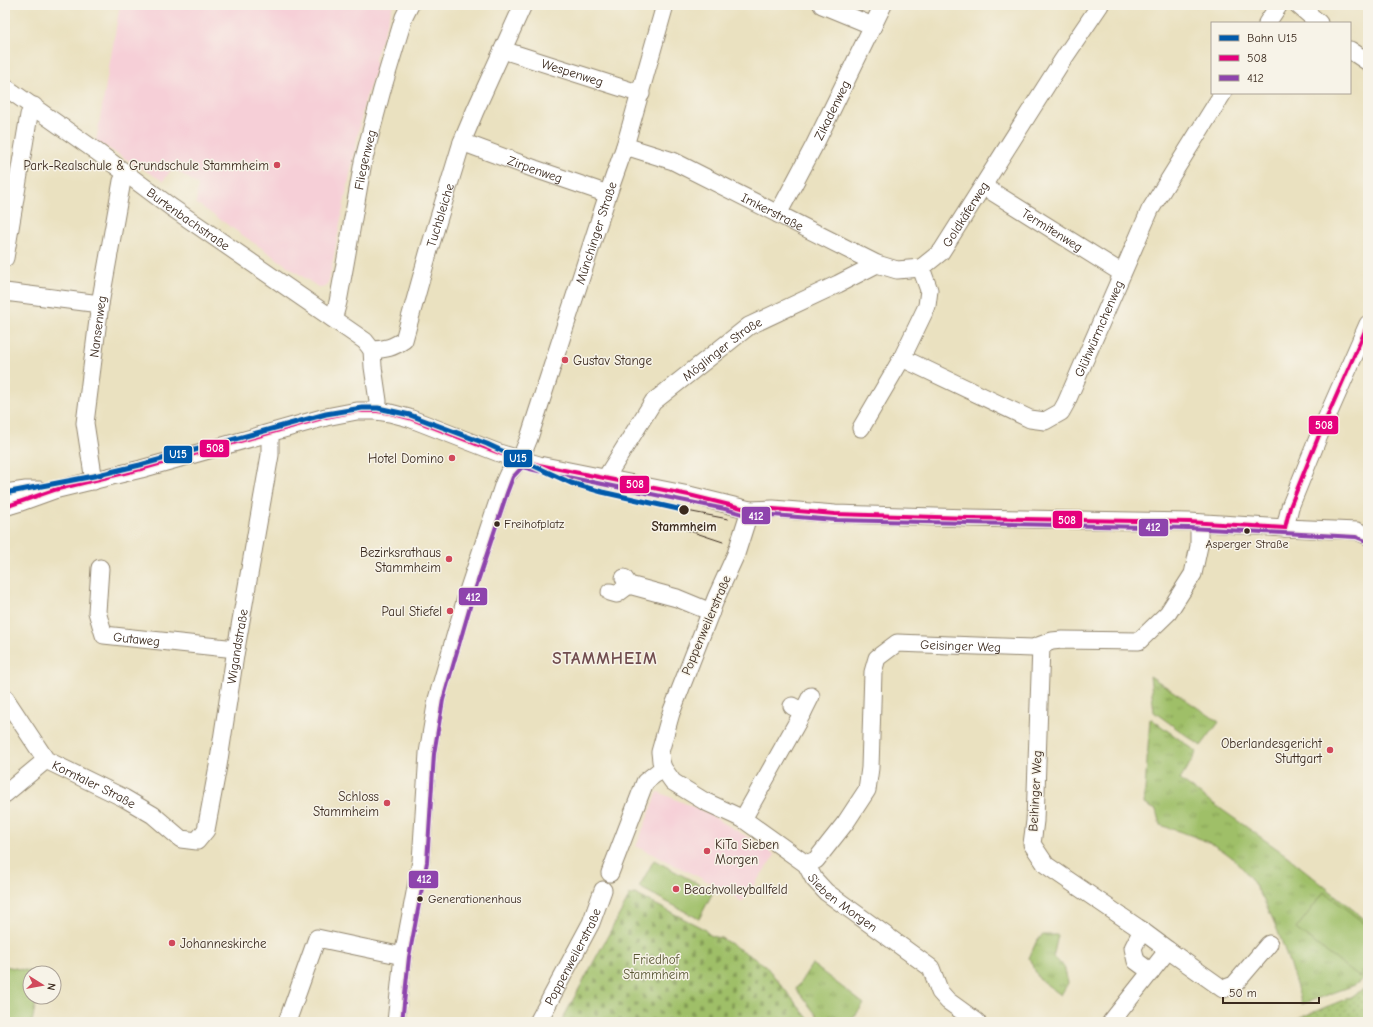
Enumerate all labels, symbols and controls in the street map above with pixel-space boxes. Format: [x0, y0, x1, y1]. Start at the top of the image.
legend [1211, 22, 1351, 94]
text: Bahn U15 [1247, 31, 1297, 45]
text: 508 [1247, 51, 1267, 65]
street label: Wespenweg [540, 55, 605, 89]
text: 412 [1247, 71, 1264, 85]
street label: Zikadenweg [811, 78, 853, 142]
street label: Fliegenweg [351, 128, 379, 191]
street label: Zirpenweg [506, 152, 565, 185]
place label: Park-Realschule & Grundschule Stammheim [24, 158, 269, 173]
marker: Park-Realschule & Grundschule Stammheim [272, 160, 282, 170]
street label: Goldkäferweg [939, 178, 991, 250]
street label: Münchinger Straße [572, 179, 619, 286]
street label: Tuchbleiche [423, 181, 457, 249]
street label: Burtenbachstraße [144, 184, 233, 253]
street label: Imkerstraße [739, 189, 807, 234]
street label: Termitenweg [1019, 205, 1086, 254]
street label: Glühwürmchenweg [1071, 278, 1126, 379]
street label: Nansenweg [86, 294, 109, 358]
street label: Möglinger Straße [679, 313, 764, 384]
place label: Gustav Stange [573, 353, 652, 368]
marker: Gustav Stange [560, 355, 570, 365]
line badge: 508 [1308, 415, 1339, 435]
text: 508 [1315, 419, 1333, 432]
line badge: 508 [199, 439, 230, 458]
text: 508 [206, 442, 224, 455]
line badge: U15 [163, 445, 193, 464]
text: U15 [169, 448, 187, 461]
line badge: U15 [503, 449, 533, 468]
place label: Hotel Domino [368, 451, 444, 466]
text: U15 [509, 452, 527, 465]
marker: Hotel Domino [447, 453, 457, 463]
line badge: 508 [619, 475, 650, 494]
text: 508 [626, 478, 644, 491]
marker: Stammheim [677, 503, 691, 517]
line badge: 412 [741, 506, 771, 525]
text: 412 [749, 510, 764, 523]
line badge: 508 [1052, 510, 1083, 529]
text: 508 [1058, 514, 1076, 527]
place label: Freihofplatz [504, 517, 565, 531]
line badge: 412 [1138, 518, 1169, 537]
marker: Freihofplatz [492, 519, 502, 529]
place label: Stammheim [651, 519, 717, 534]
text: 412 [1146, 521, 1161, 534]
marker: Asperger Straße [1242, 526, 1252, 536]
place label: Asperger Straße [1205, 537, 1289, 551]
place label: Bezirksrathaus Stammheim [360, 545, 441, 575]
marker: Bezirksrathaus Stammheim [444, 554, 454, 564]
street label: Poppenweilerstraße [678, 572, 734, 677]
line badge: 412 [458, 587, 488, 606]
text: 412 [466, 591, 481, 604]
place label: Paul Stiefel [382, 604, 442, 619]
marker: Paul Stiefel [445, 606, 455, 616]
street label: Wigandstraße [223, 607, 250, 685]
street label: Gutaweg [113, 629, 161, 648]
street label: Geisinger Weg [920, 636, 1001, 654]
district label: STAMMHEIM [552, 649, 658, 668]
place label: Oberlandesgericht Stuttgart [1221, 736, 1323, 766]
marker: Oberlandesgericht Stuttgart [1325, 745, 1335, 755]
street label: Beihinger Weg [1025, 750, 1045, 832]
street label: Korntaler Straße [50, 757, 139, 811]
place label: Schloss Stammheim [313, 789, 379, 819]
marker: Schloss Stammheim [382, 798, 392, 808]
place label: KiTa Sieben Morgen [715, 837, 779, 867]
marker: KiTa Sieben Morgen [702, 846, 712, 856]
line badge: 412 [408, 870, 439, 889]
street label: Sieben Morgen [805, 871, 881, 934]
text: 412 [417, 873, 432, 886]
place label: Beachvolleyballfeld [684, 882, 788, 897]
marker: Beachvolleyballfeld [671, 884, 681, 894]
place label: Generationenhaus [428, 892, 522, 906]
marker: Generationenhaus [415, 894, 425, 904]
street label: Poppenweilerstraße [541, 906, 603, 1007]
place label: Johanneskirche [180, 936, 267, 951]
marker: Johanneskirche [167, 938, 177, 948]
park label: Friedhof Stammheim [623, 952, 689, 982]
north arrow [22, 965, 62, 1005]
scale bar [1223, 979, 1319, 1005]
text: N [44, 982, 58, 992]
text: 50 m [1229, 986, 1257, 1000]

